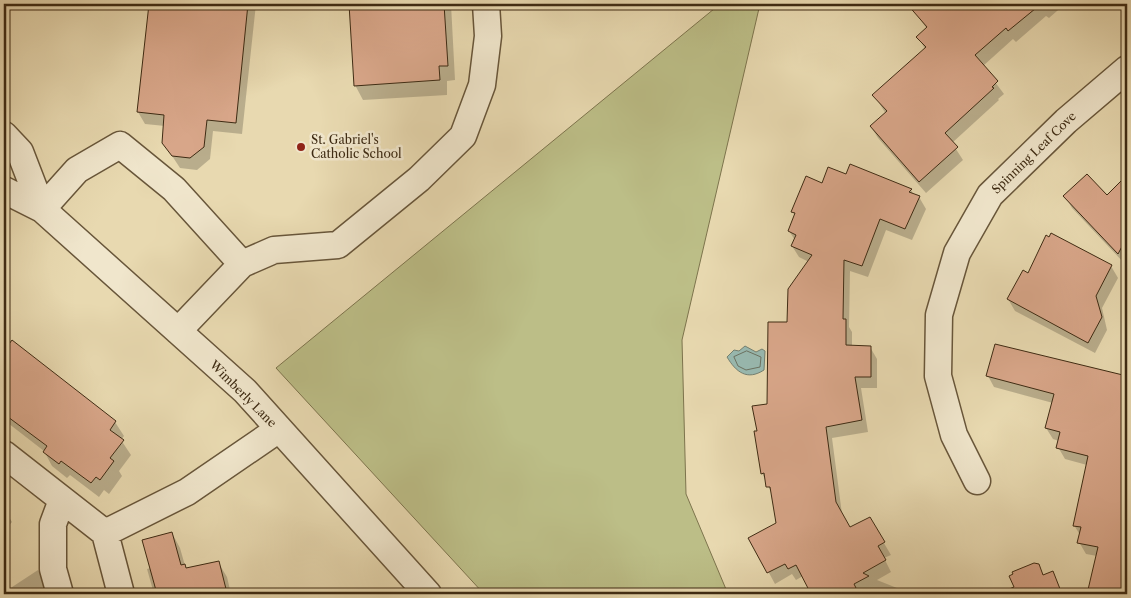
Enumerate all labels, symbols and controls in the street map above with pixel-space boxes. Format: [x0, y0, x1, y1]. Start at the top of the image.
street label: Spinning Leaf Cove [988, 108, 1079, 197]
place label: St. Gabriel's Catholic School [311, 132, 402, 161]
marker: St. Gabriel's Catholic School [295, 141, 307, 153]
street label: Wimberly Lane [206, 356, 280, 430]

